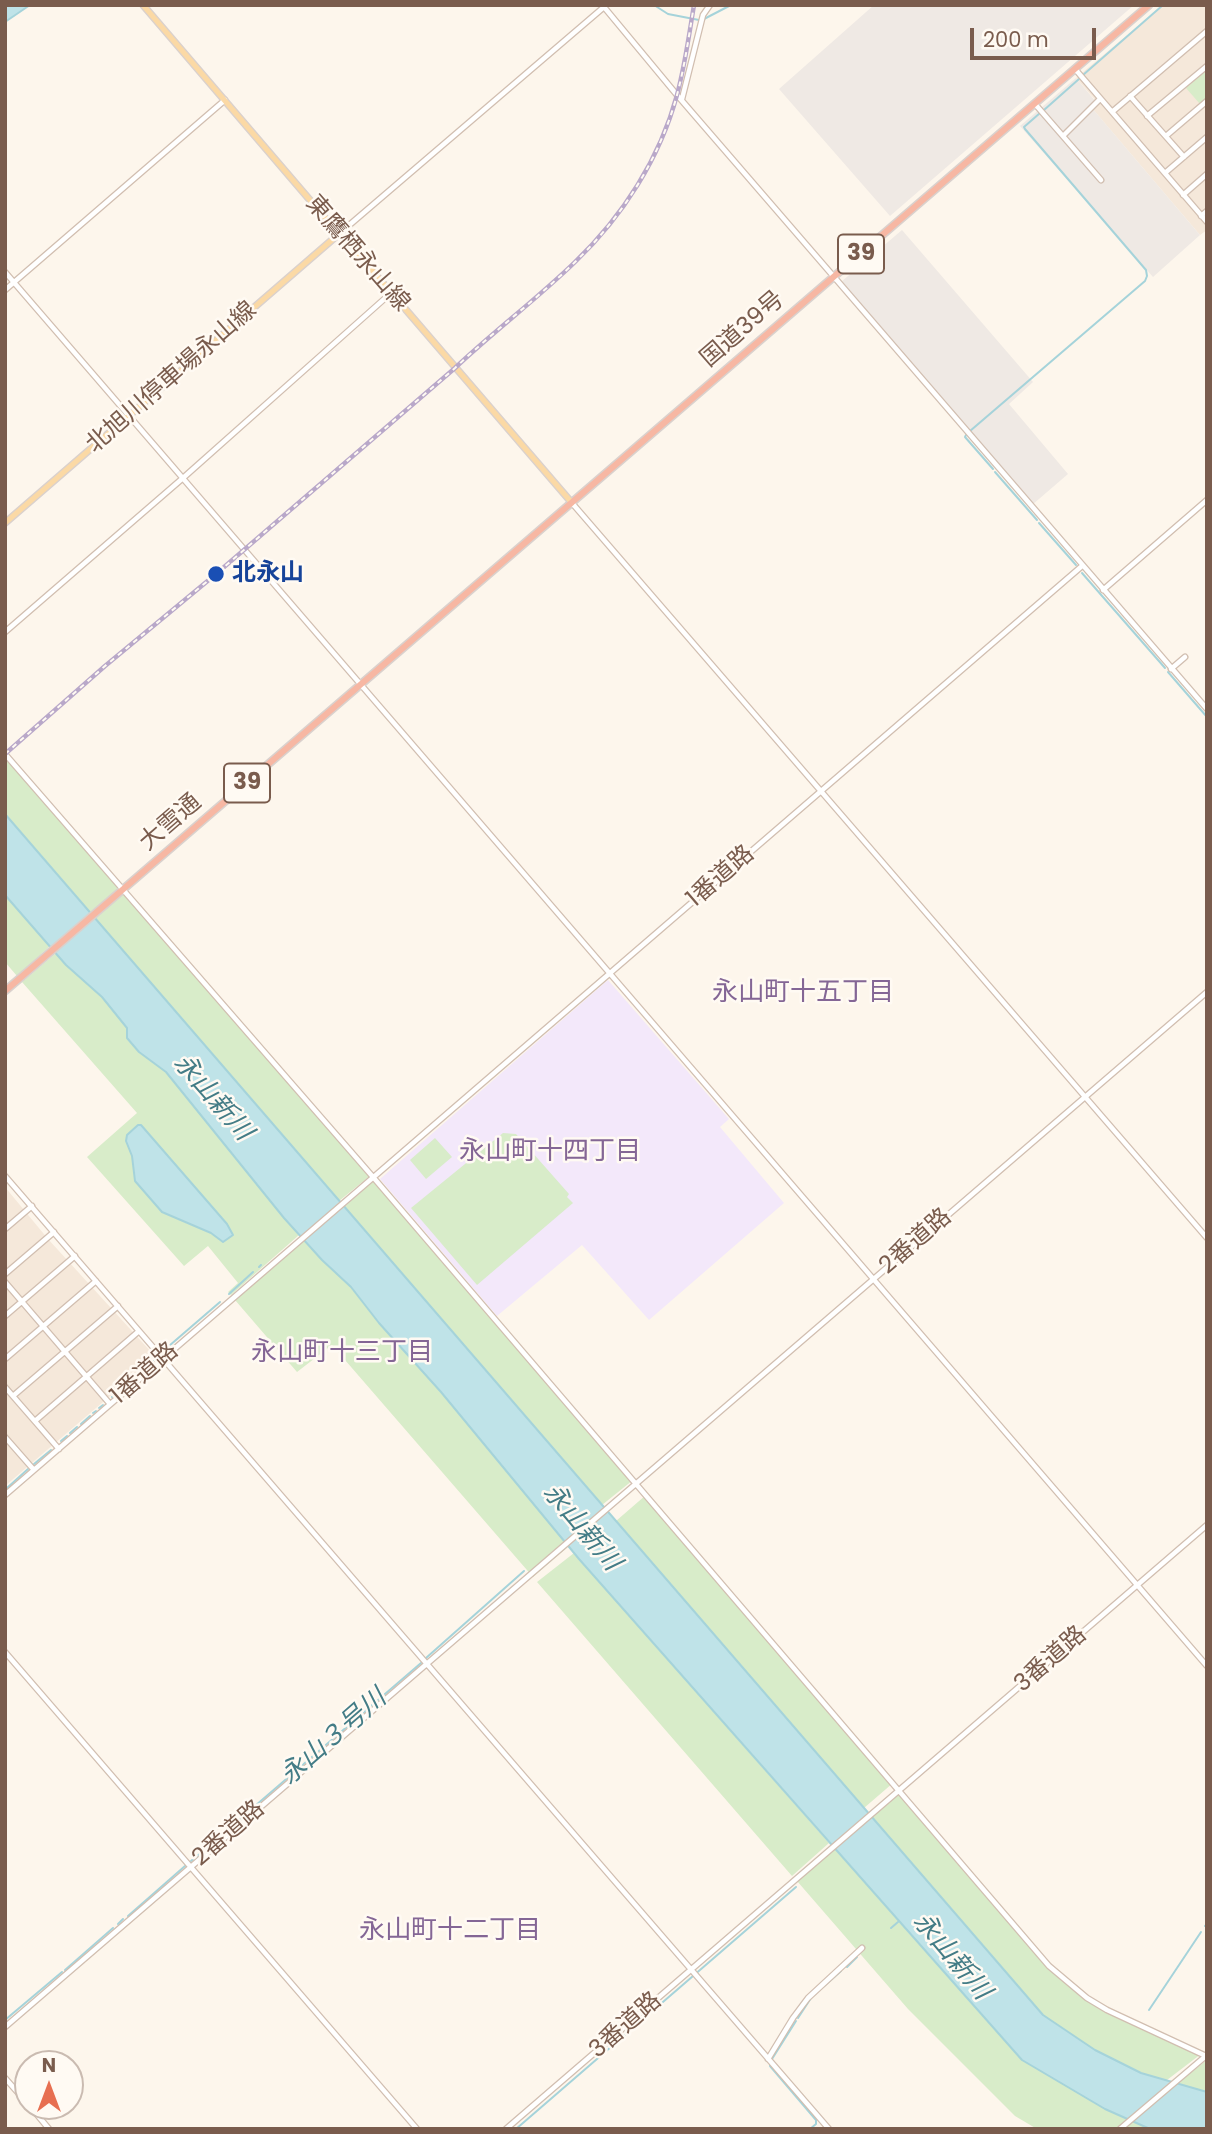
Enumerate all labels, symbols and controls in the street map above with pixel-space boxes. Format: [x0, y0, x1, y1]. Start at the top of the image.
scale bar [974, 14, 1100, 58]
text: 200 m [983, 25, 1049, 54]
street label: 東鷹栖永山線 [299, 190, 415, 318]
road number: 39 [838, 234, 884, 274]
street label: 国道39号 [695, 286, 791, 374]
street label: 北旭川停車場永山線 [81, 296, 263, 460]
place label: 北永山 [232, 560, 304, 588]
marker: 北永山 [206, 564, 226, 584]
road number: 39 [224, 764, 270, 803]
street label: 大雪通 [134, 789, 208, 857]
street label: 1番道路 [681, 840, 761, 914]
district label: 永山町十五丁目 [712, 977, 894, 1009]
water label: 永山新川 [166, 1049, 258, 1147]
district label: 永山町十四丁目 [459, 1136, 641, 1168]
street label: 2番道路 [874, 1203, 958, 1281]
street label: 1番道路 [105, 1337, 185, 1411]
district label: 永山町十三丁目 [251, 1337, 433, 1369]
water label: 永山新川 [536, 1478, 626, 1578]
street label: 3番道路 [1009, 1621, 1093, 1699]
water label: 永山３号川 [275, 1684, 393, 1792]
street label: 2番道路 [187, 1795, 271, 1873]
water label: 永山新川 [906, 1907, 996, 2007]
district label: 永山町十二丁目 [359, 1915, 541, 1947]
street label: 3番道路 [584, 1987, 668, 2065]
north arrow [14, 2050, 84, 2120]
text: N [42, 2052, 56, 2079]

